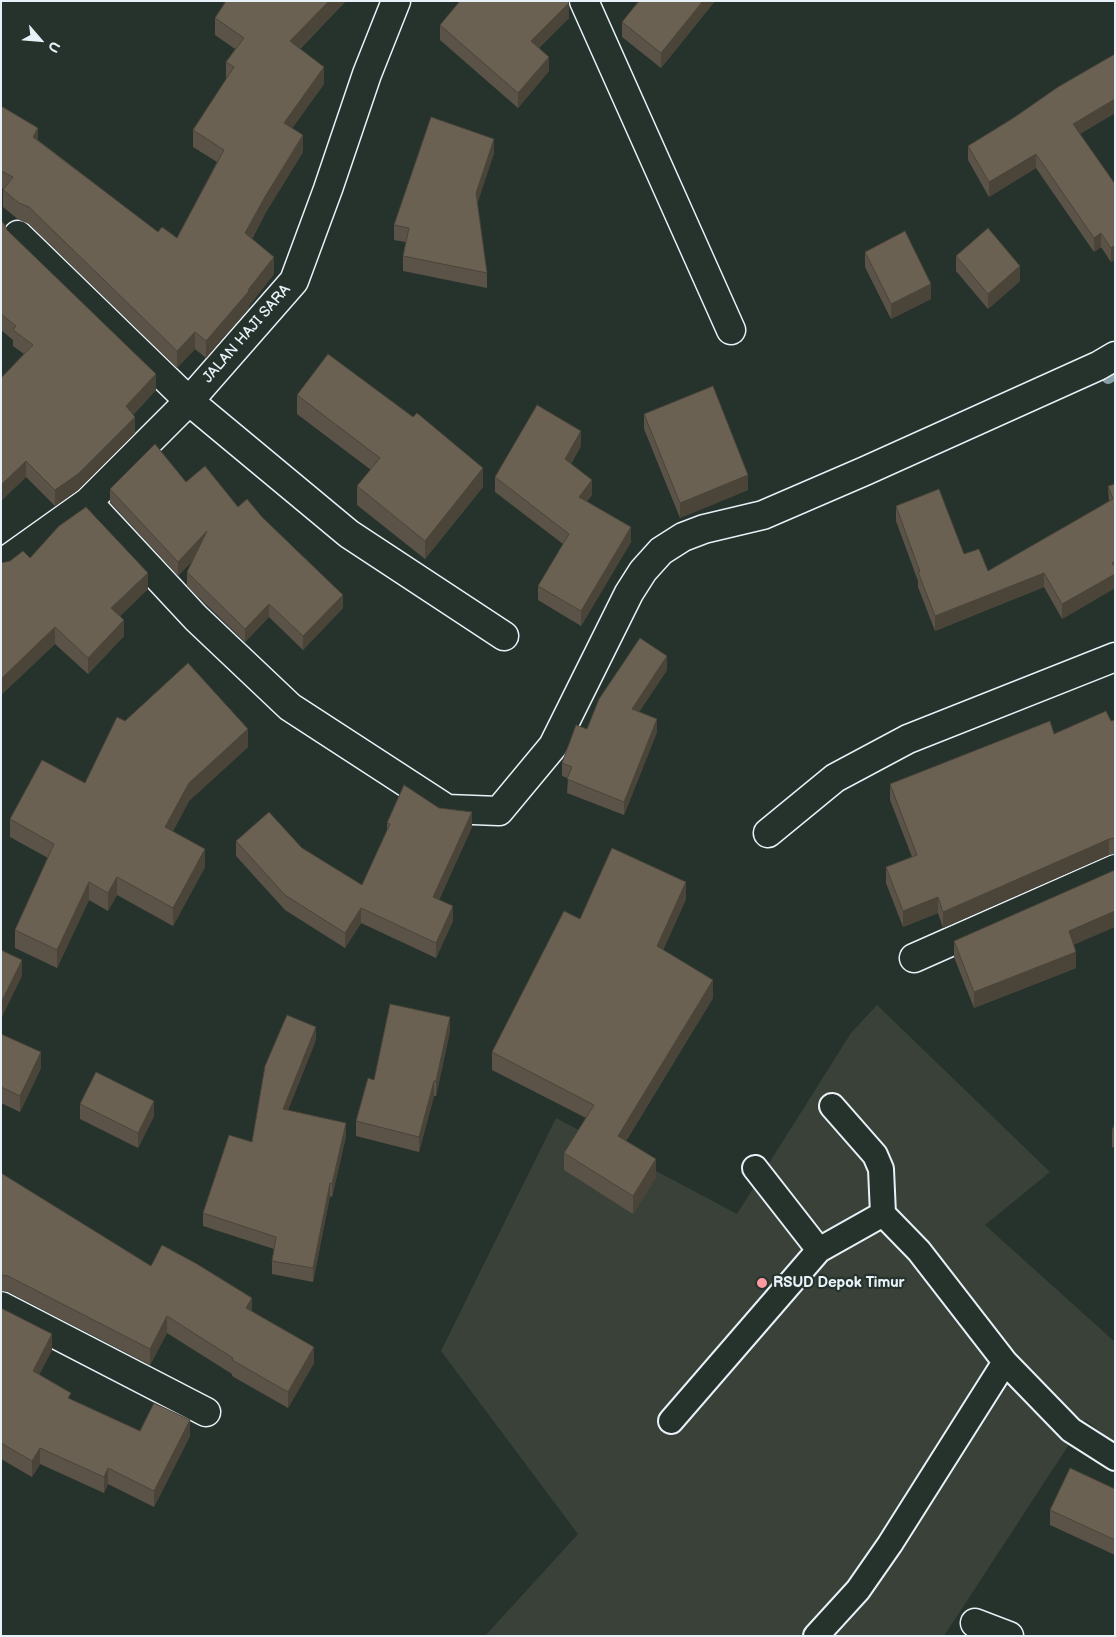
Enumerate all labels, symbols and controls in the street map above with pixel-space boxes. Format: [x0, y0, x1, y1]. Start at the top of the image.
north arrow [15, 15, 65, 65]
text: U [44, 39, 64, 55]
street label: JALAN HAJI SARA [199, 281, 295, 387]
place label: RSUD Depok Timur [773, 1274, 905, 1292]
marker: RSUD Depok Timur [755, 1276, 769, 1290]

